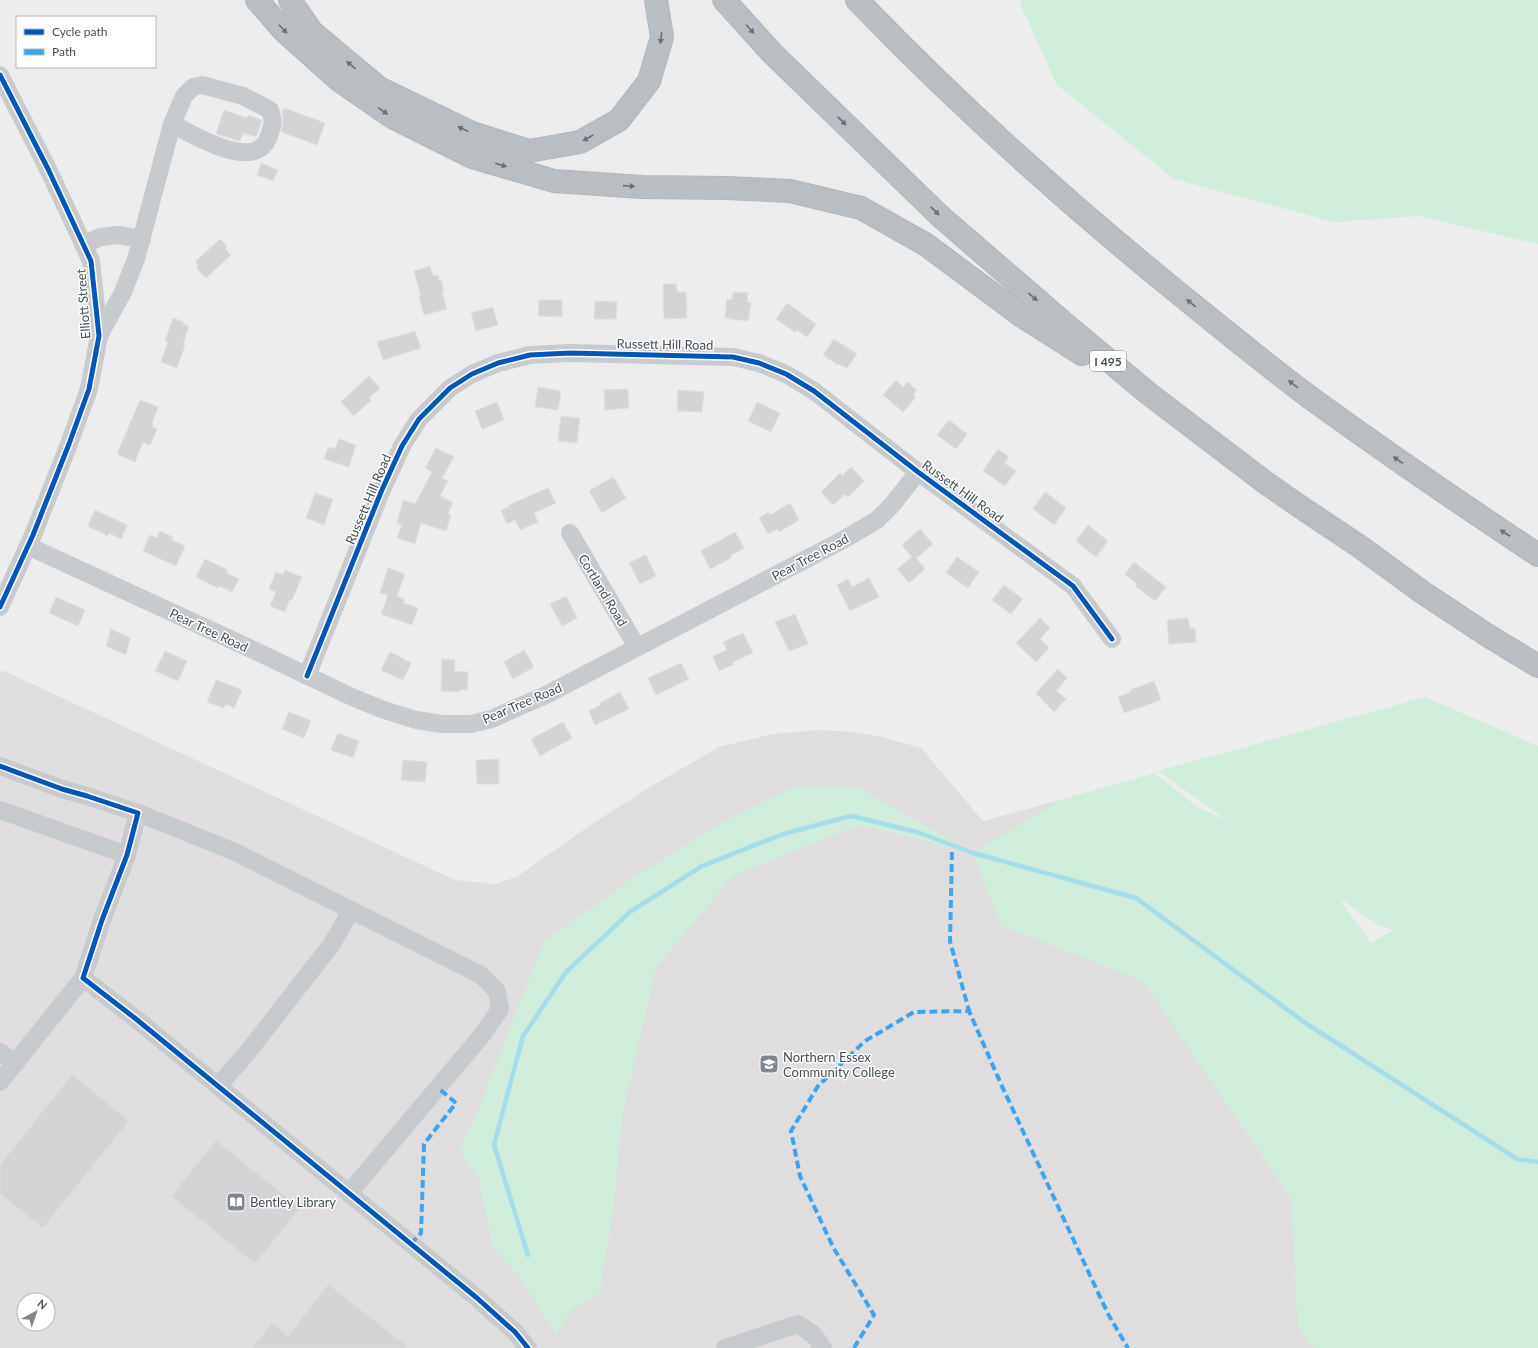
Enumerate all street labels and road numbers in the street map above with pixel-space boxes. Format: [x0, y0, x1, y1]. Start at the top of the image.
street label: Elliott Street [73, 268, 93, 340]
street label: Russett Hill Road [617, 335, 713, 353]
road number: I 495 [1090, 351, 1126, 371]
street label: Russett Hill Road [342, 451, 394, 547]
street label: Russett Hill Road [919, 456, 1007, 526]
street label: Pear Tree Road [769, 530, 851, 584]
street label: Cortland Road [575, 551, 631, 629]
street label: Pear Tree Road [167, 605, 251, 655]
street label: Pear Tree Road [480, 679, 564, 727]

